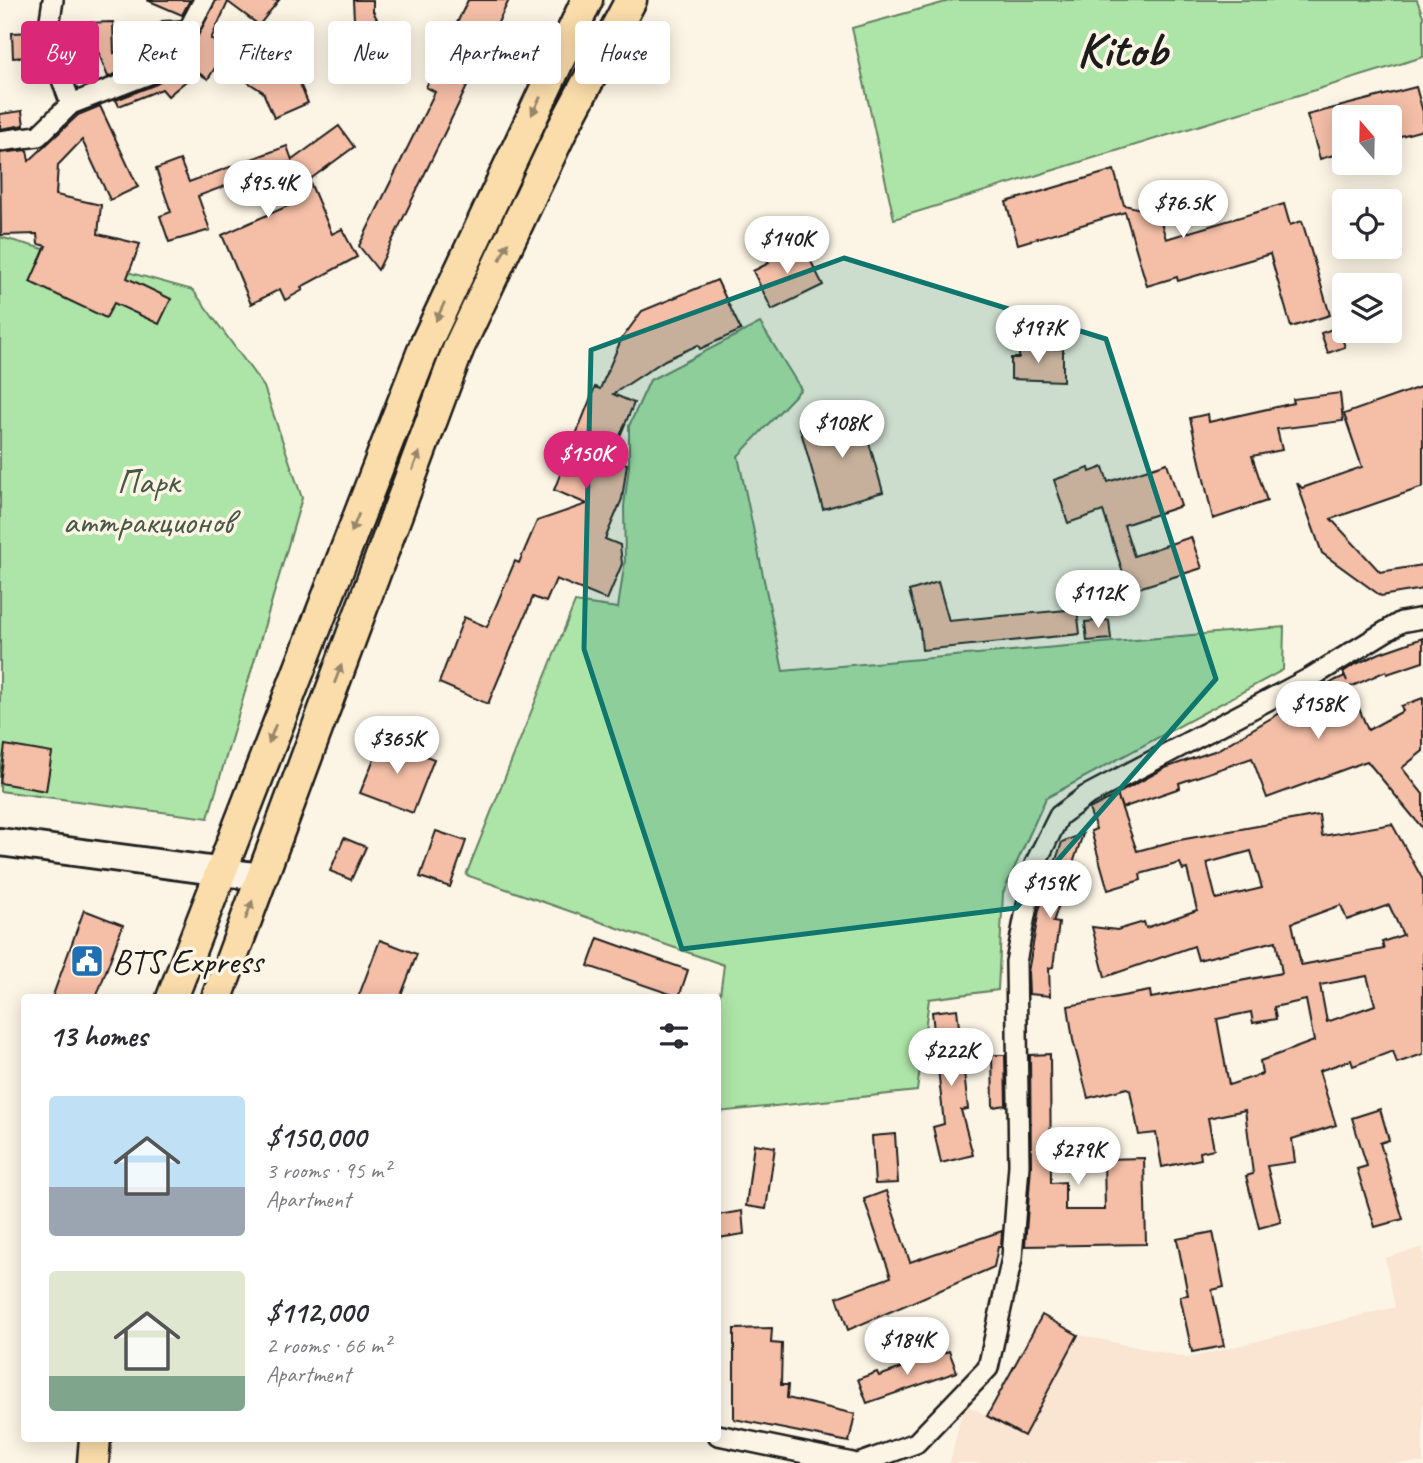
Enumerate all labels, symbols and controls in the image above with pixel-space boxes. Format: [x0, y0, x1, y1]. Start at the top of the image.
district label: Kitob [1077, 19, 1171, 81]
chip: Buy [21, 21, 99, 84]
chip: Rent [113, 21, 200, 84]
chip: Filters [214, 21, 314, 84]
chip: New [328, 21, 411, 84]
chip: Apartment [425, 21, 561, 84]
chip: House [575, 21, 670, 84]
one-way arrow [530, 95, 541, 116]
north arrow [1332, 105, 1402, 175]
map controls [1332, 105, 1402, 343]
pin: $95.4K [211, 160, 325, 220]
text: $95.4K [240, 168, 297, 197]
pin: $76.5K [1126, 180, 1240, 240]
text: $76.5K [1154, 188, 1212, 217]
button: locate [1332, 189, 1402, 259]
pin: $140K [738, 216, 836, 276]
text: $140K [760, 224, 814, 253]
one-way arrow [499, 241, 510, 261]
button: layers [1332, 273, 1402, 343]
one-way arrow [434, 302, 446, 322]
pin: $197K [989, 306, 1087, 365]
text: $197K [1012, 313, 1064, 342]
pin: $108K [793, 400, 891, 460]
text: $108K [815, 408, 869, 437]
pin: $150K [537, 432, 635, 491]
text: $150K [560, 439, 612, 468]
one-way arrow [411, 450, 422, 471]
park label: Парк аттракционов [63, 459, 242, 544]
one-way arrow [349, 512, 360, 533]
pin: $112K [1049, 570, 1147, 630]
text: $112K [1071, 578, 1125, 607]
one-way arrow [333, 664, 344, 685]
pin: $158K [1269, 682, 1367, 741]
text: $158K [1292, 689, 1344, 718]
pin: $365K [348, 716, 446, 776]
one-way arrow [266, 724, 277, 745]
text: $365K [370, 724, 424, 753]
pin: $159K [1001, 860, 1099, 920]
text: $159K [1024, 868, 1076, 897]
one-way arrow [244, 900, 255, 921]
place label: BTS Express [112, 939, 266, 984]
public building icon: BTS Express [68, 942, 106, 980]
text: 13 homes [49, 1017, 147, 1055]
icon: filters [655, 1017, 693, 1055]
pin: $222K [902, 1028, 1000, 1088]
text: $222K [924, 1036, 978, 1065]
text: $150,000 [266, 1118, 366, 1156]
icon: home [105, 1124, 189, 1208]
pin: $279K [1029, 1128, 1127, 1187]
text: $279K [1052, 1135, 1104, 1164]
text: 3 rooms · 95 m² [266, 1156, 390, 1185]
text: Apartment [266, 1185, 351, 1214]
text: $112,000 [266, 1293, 366, 1331]
icon: home [105, 1299, 189, 1383]
pin: $184K [858, 1318, 956, 1377]
text: $184K [880, 1325, 934, 1354]
text: 2 rooms · 66 m² [266, 1331, 390, 1360]
text: Apartment [266, 1360, 351, 1389]

